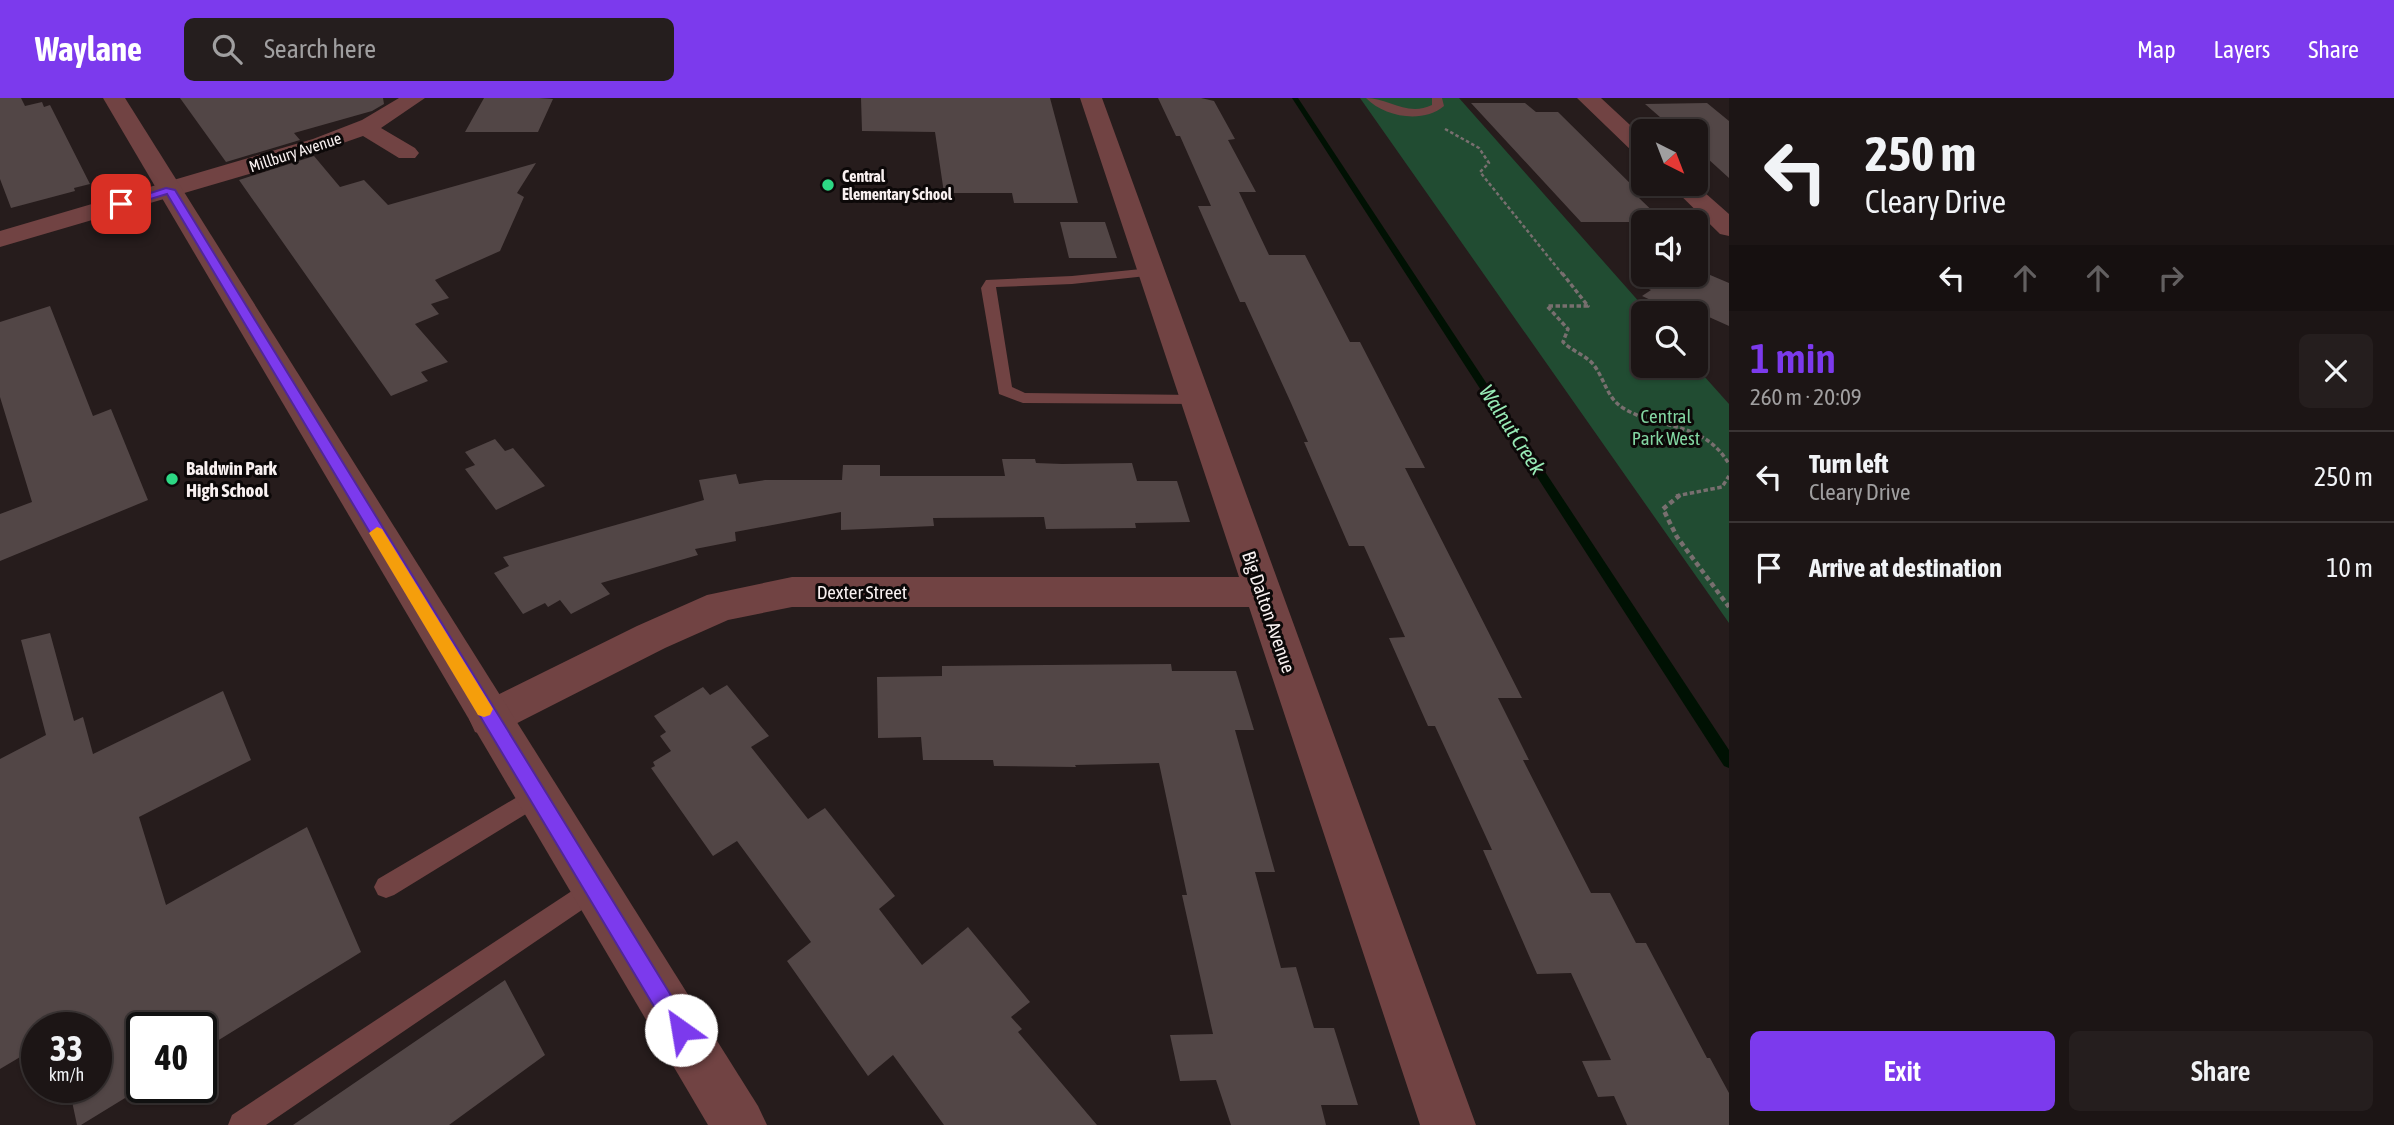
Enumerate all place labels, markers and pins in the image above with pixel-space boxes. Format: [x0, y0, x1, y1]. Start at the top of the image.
place label: Central Elementary School [842, 167, 953, 203]
pin [91, 174, 151, 234]
marker: Central Elementary School [820, 177, 836, 193]
place label: Baldwin Park High School [186, 457, 278, 501]
marker: Baldwin Park High School [164, 471, 180, 487]

